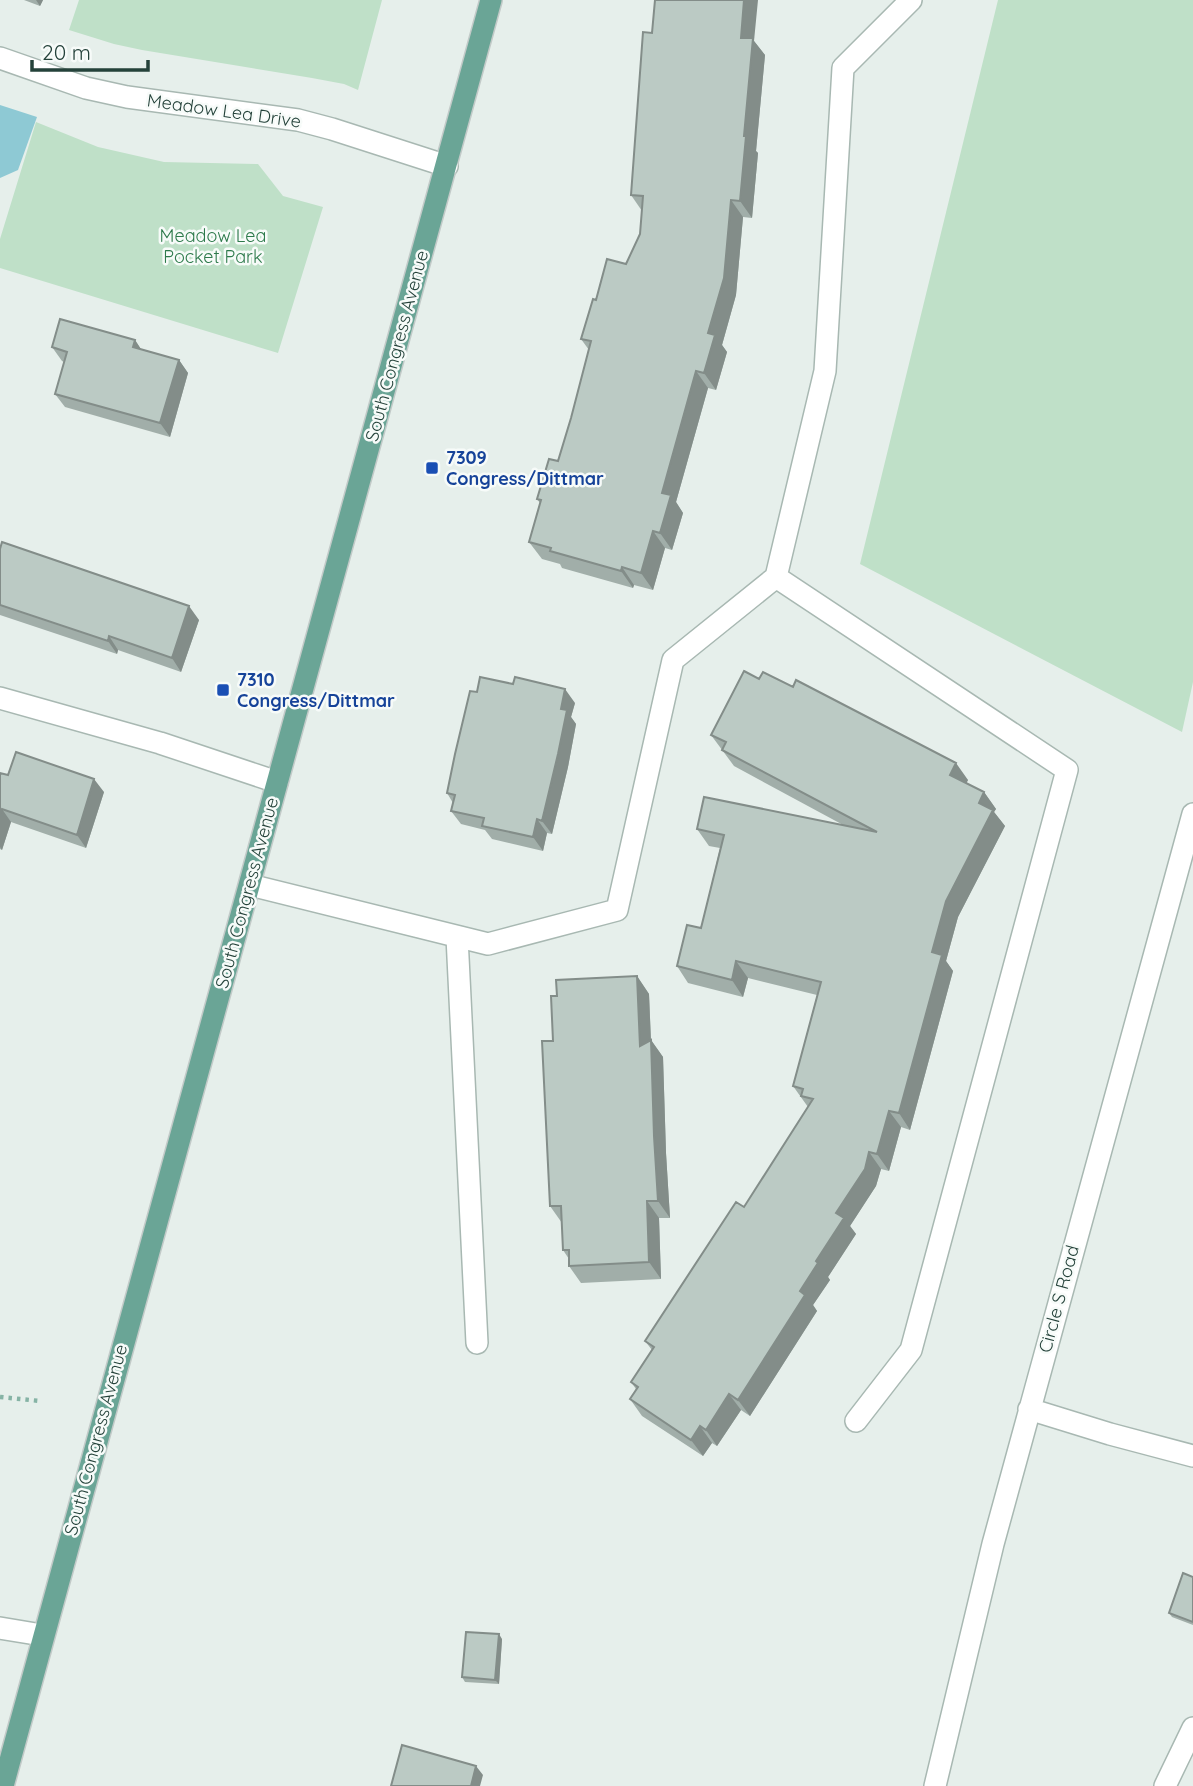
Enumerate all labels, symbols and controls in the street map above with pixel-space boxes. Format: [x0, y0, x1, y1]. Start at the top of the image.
scale bar [32, 28, 147, 72]
text: 20 m [42, 39, 91, 65]
street label: Meadow Lea Drive [146, 88, 303, 133]
park label: Meadow Lea Pocket Park [160, 224, 267, 268]
street label: South Congress Avenue [360, 248, 433, 444]
place label: 7309 Congress/Dittmar [446, 446, 604, 490]
marker: 7309 Congress/Dittmar [424, 460, 440, 476]
place label: 7310 Congress/Dittmar [237, 668, 395, 712]
marker: 7310 Congress/Dittmar [215, 682, 231, 698]
street label: South Congress Avenue [210, 795, 283, 991]
street label: Circle S Road [1033, 1243, 1084, 1355]
street label: South Congress Avenue [59, 1342, 132, 1538]

